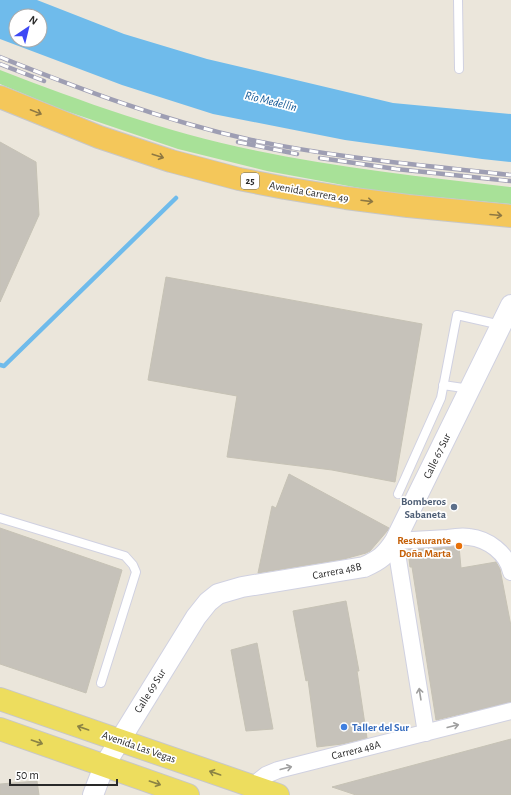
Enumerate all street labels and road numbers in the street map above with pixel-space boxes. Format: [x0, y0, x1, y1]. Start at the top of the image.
road number: 25 [241, 173, 259, 189]
street label: Avenida Carrera 49 [268, 180, 350, 204]
street label: Calle 67 Sur [421, 431, 453, 480]
street label: Carrera 48B [312, 561, 362, 581]
street label: Calle 69 Sur [132, 667, 168, 715]
street label: Avenida Las Vegas [101, 729, 177, 765]
street label: Carrera 48A [330, 738, 382, 761]

